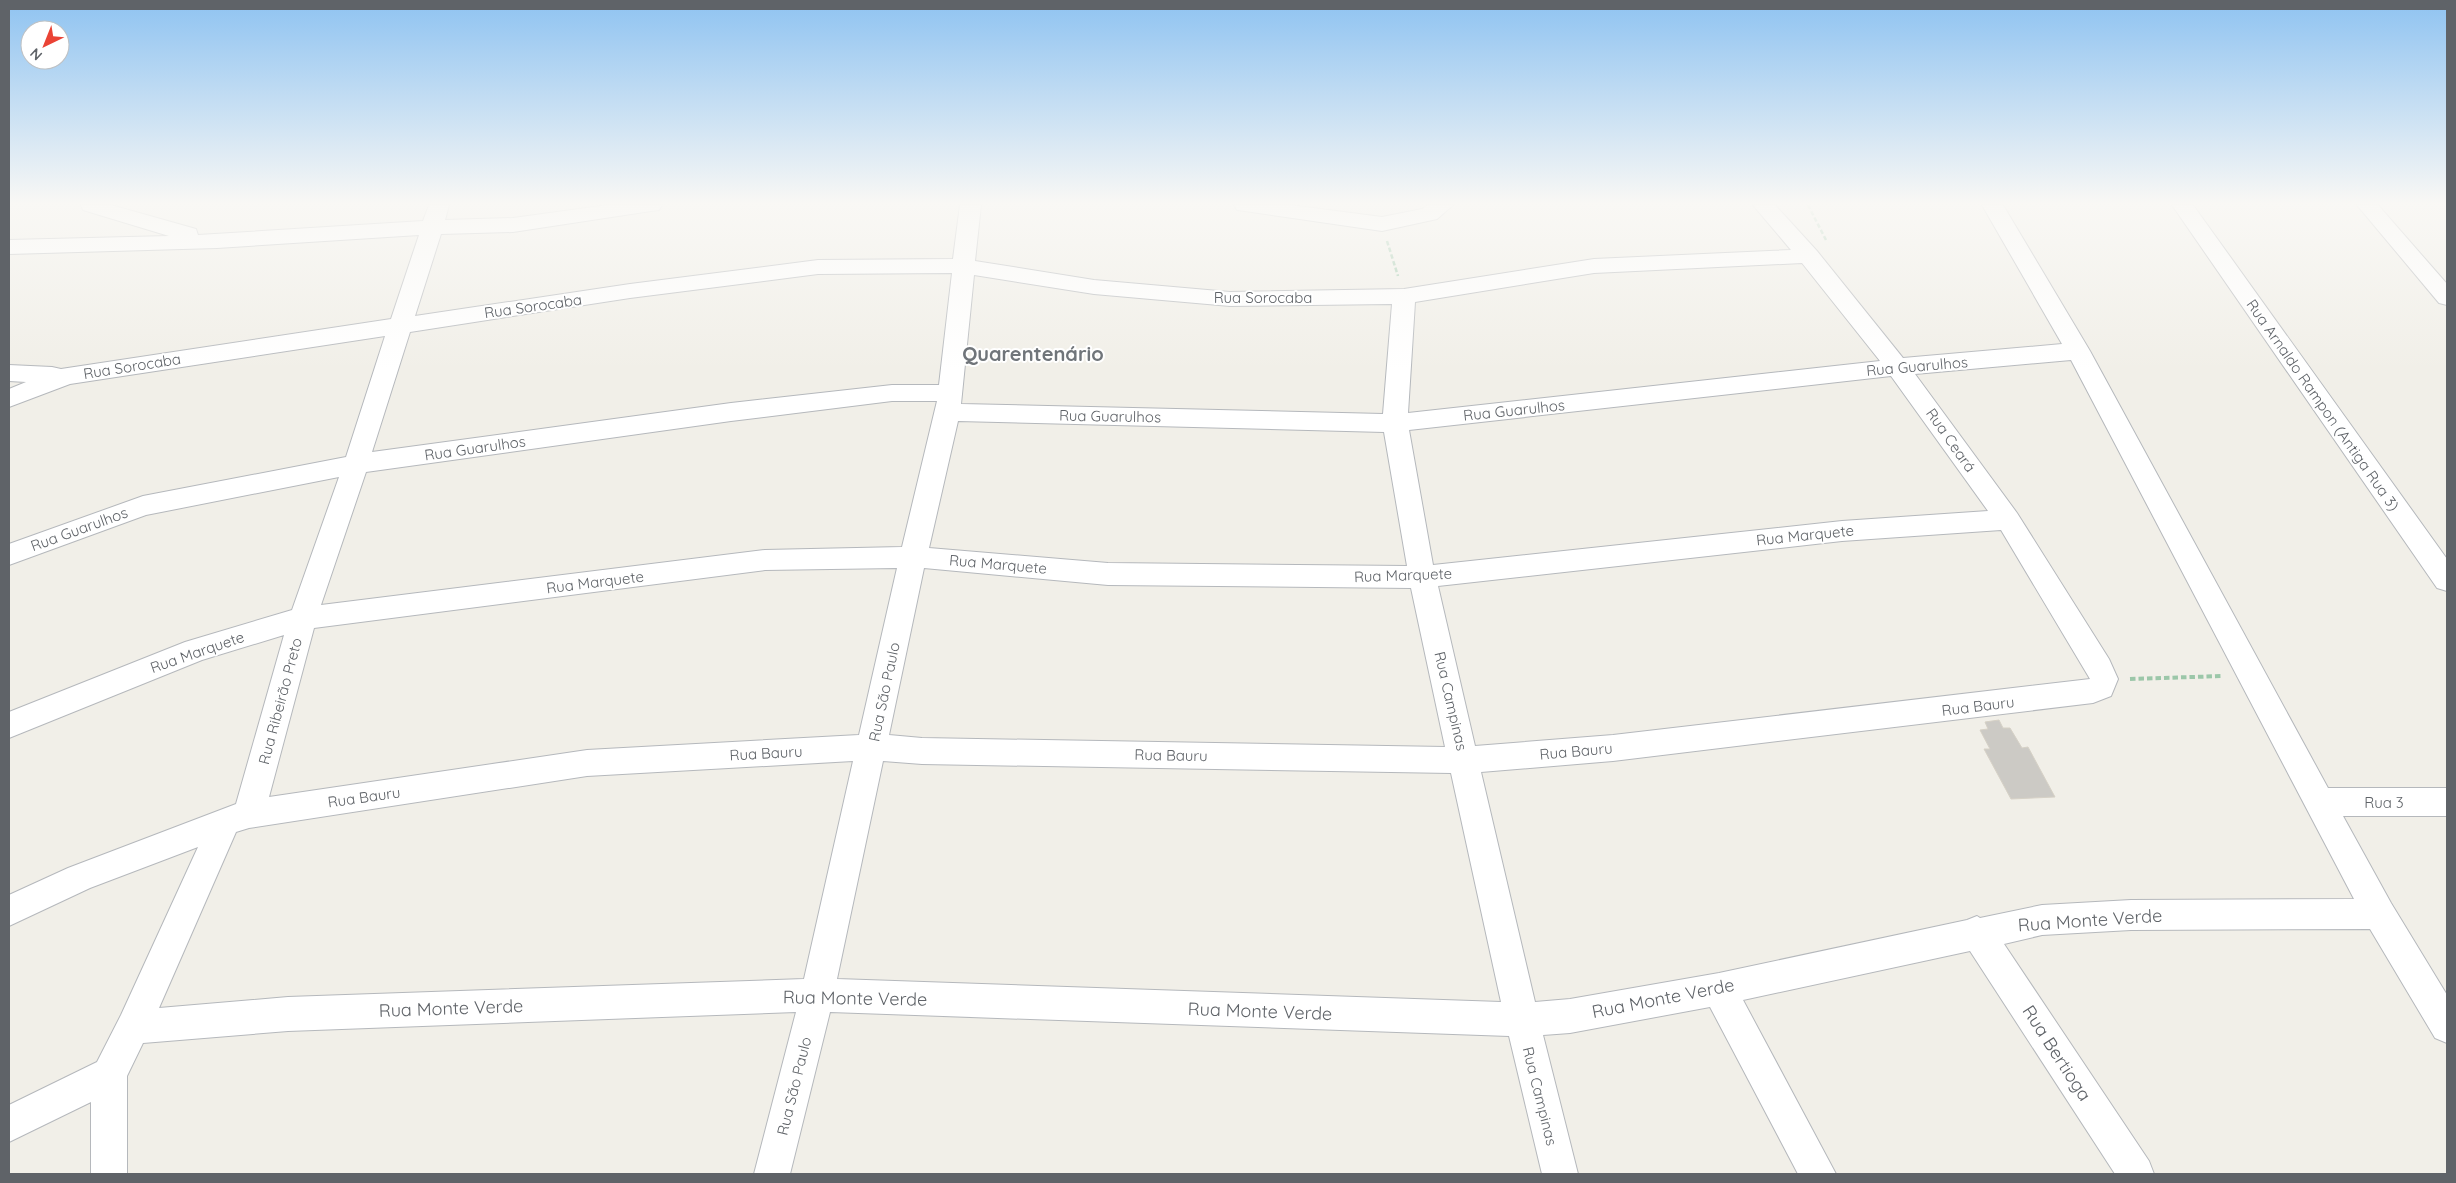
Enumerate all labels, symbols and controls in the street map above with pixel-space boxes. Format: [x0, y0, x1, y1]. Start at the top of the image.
north arrow [20, 20, 70, 70]
text: N [26, 44, 46, 65]
street label: Rua Sorocaba [1214, 288, 1312, 307]
street label: Rua Sorocaba [483, 290, 583, 322]
street label: Rua Arnaldo Rampon (Antiga Rua 3) [2242, 295, 2404, 515]
district label: Quarentenário [962, 341, 1104, 366]
street label: Rua Sorocaba [82, 349, 182, 383]
street label: Rua Guarulhos [1865, 352, 1969, 380]
street label: Rua Guarulhos [1462, 395, 1566, 425]
street label: Rua Ceará [1922, 404, 1980, 476]
street label: Rua Guarulhos [1059, 406, 1161, 426]
street label: Rua Guarulhos [423, 431, 527, 465]
street label: Rua Guarulhos [28, 503, 130, 555]
street label: Rua Marquete [1755, 520, 1855, 550]
street label: Rua Marquete [948, 550, 1048, 578]
street label: Rua Marquete [1354, 564, 1452, 586]
street label: Rua Marquete [545, 567, 645, 597]
street label: Rua Marquete [148, 627, 246, 677]
street label: Rua Ribeirão Preto [254, 636, 306, 766]
street label: Rua São Paulo [864, 641, 904, 743]
street label: Rua Campinas [1430, 650, 1472, 752]
street label: Rua Bauru [1941, 692, 2015, 720]
street label: Rua Bauru [1539, 738, 1613, 764]
street label: Rua Bauru [729, 742, 803, 764]
street label: Rua Bauru [1134, 745, 1208, 765]
street label: Rua Bauru [326, 783, 402, 811]
street label: Rua 3 [2364, 793, 2404, 812]
street label: Rua Monte Verde [2017, 903, 2163, 937]
street label: Rua Monte Verde [1590, 973, 1736, 1023]
street label: Rua Monte Verde [783, 985, 927, 1011]
street label: Rua Monte Verde [378, 994, 524, 1022]
street label: Rua Monte Verde [1187, 997, 1333, 1025]
street label: Rua Bertioga [2018, 1001, 2096, 1105]
street label: Rua São Paulo [773, 1035, 815, 1137]
street label: Rua Campinas [1519, 1045, 1561, 1147]

